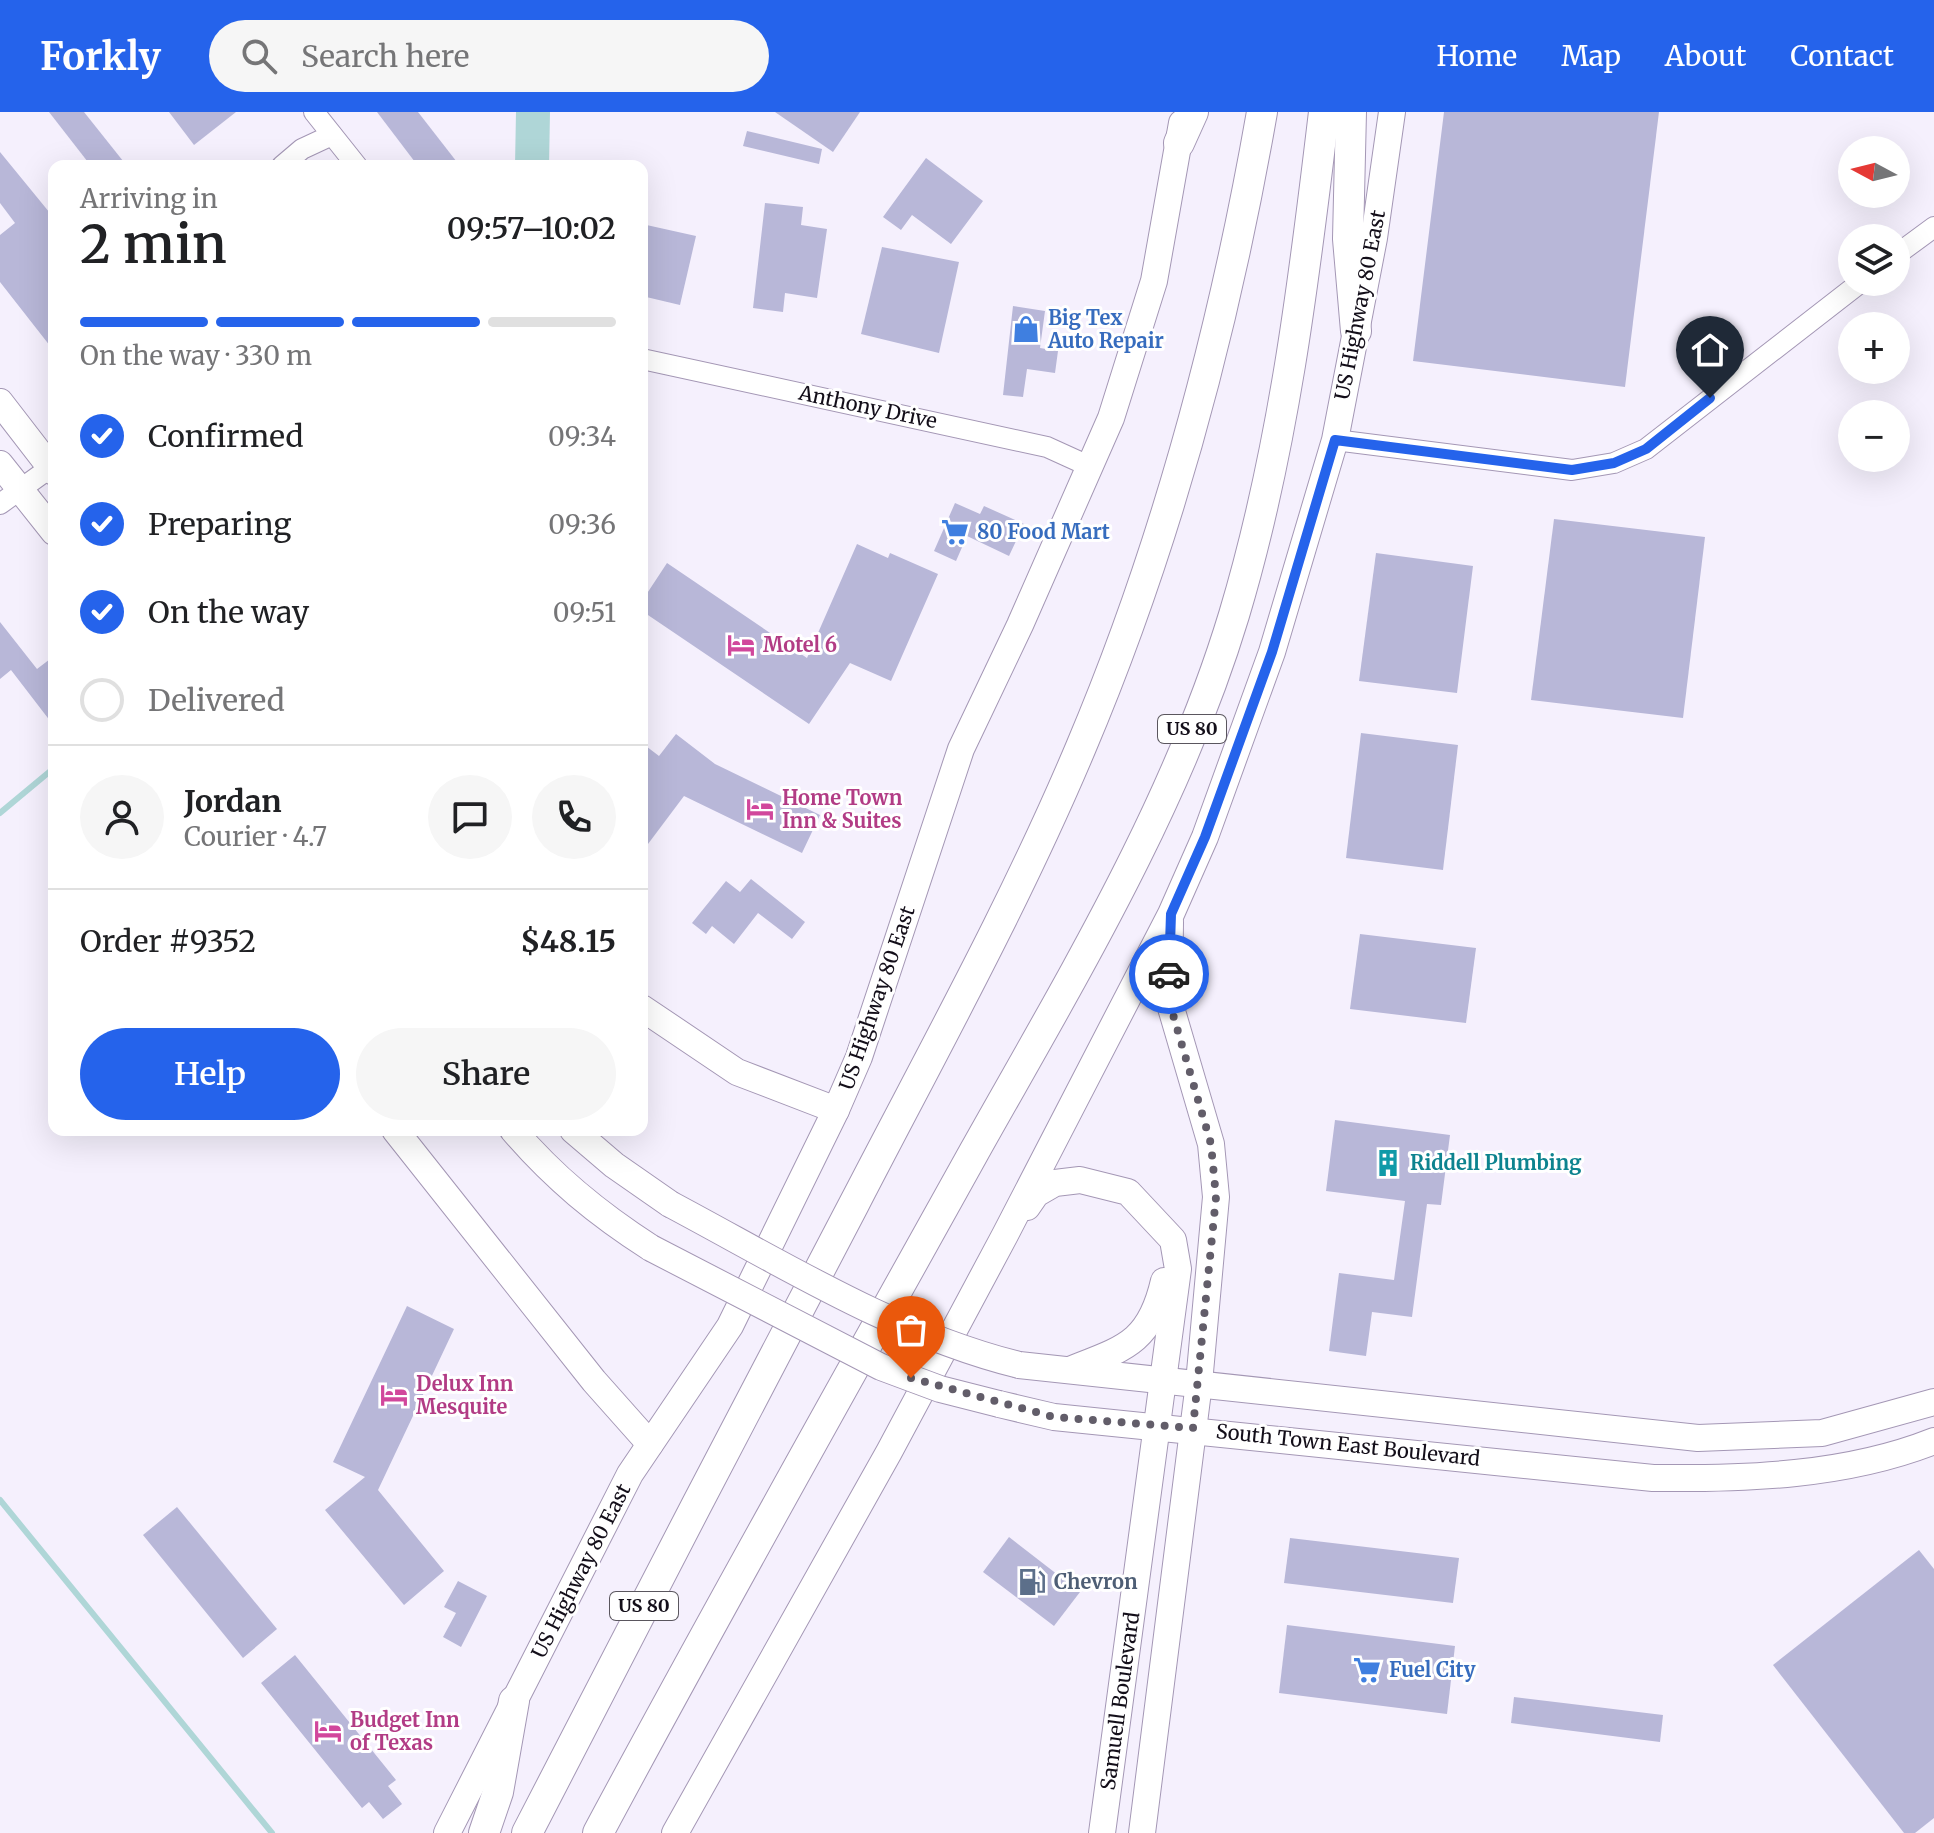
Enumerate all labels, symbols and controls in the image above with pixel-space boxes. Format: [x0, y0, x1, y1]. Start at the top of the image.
search box [209, 20, 769, 92]
text: Forkly [40, 33, 161, 80]
icon: search [237, 34, 281, 78]
text: Search here [301, 37, 469, 75]
text: Home [1436, 38, 1517, 74]
text: Map [1561, 38, 1621, 74]
text: About [1665, 38, 1746, 74]
text: Contact [1790, 38, 1894, 74]
north arrow [1838, 136, 1910, 208]
map controls [1838, 136, 1910, 472]
text: Arriving in [80, 182, 218, 215]
street label: US Highway 80 East [1329, 208, 1390, 402]
text: 09:57–10:02 [447, 209, 616, 247]
text: 2 min [80, 212, 227, 277]
button: layers [1838, 224, 1910, 296]
place label: Big Tex Auto Repair [1047, 305, 1164, 353]
button: + [1838, 312, 1910, 384]
shop icon: Big Tex Auto Repair [1011, 314, 1041, 344]
pin [1676, 316, 1744, 398]
icon: home [1688, 328, 1732, 372]
text: On the way · 330 m [80, 339, 312, 372]
street label: Anthony Drive [796, 379, 939, 433]
button: − [1838, 400, 1910, 472]
icon: check [80, 414, 124, 458]
text: Confirmed [148, 417, 303, 455]
text: 09:34 [548, 420, 616, 453]
icon: check [80, 502, 124, 546]
text: Preparing [148, 505, 291, 543]
text: 09:36 [548, 508, 616, 541]
supermarket icon: 80 Food Mart [940, 517, 970, 547]
place label: 80 Food Mart [977, 519, 1110, 544]
icon: check [80, 590, 124, 634]
text: On the way [148, 593, 309, 631]
text: 09:51 [553, 596, 616, 629]
hotel icon: Motel 6 [726, 630, 756, 660]
place label: Motel 6 [763, 632, 837, 657]
text: Delivered [148, 681, 285, 719]
road number: US 80 [1158, 715, 1226, 743]
button: person [80, 775, 164, 859]
button: chat [428, 775, 512, 859]
button: phone [532, 775, 616, 859]
text: Jordan [184, 782, 282, 820]
place label: Home Town Inn & Suites [782, 785, 903, 833]
hotel icon: Home Town Inn & Suites [745, 794, 775, 824]
text: Courier · 4.7 [184, 820, 327, 853]
street label: US Highway 80 East [833, 902, 920, 1093]
text: Order #9352 [80, 922, 256, 960]
text: $48.15 [520, 922, 616, 960]
courier [1129, 934, 1209, 1014]
icon: car [1147, 952, 1191, 996]
button: Help [80, 1028, 340, 1120]
button: Share [356, 1028, 616, 1120]
building icon: Riddell Plumbing [1373, 1148, 1403, 1178]
place label: Riddell Plumbing [1410, 1150, 1582, 1175]
pin [877, 1296, 945, 1378]
icon: bag [889, 1308, 933, 1352]
place label: Delux Inn Mesquite [416, 1371, 514, 1419]
hotel icon: Delux Inn Mesquite [379, 1380, 409, 1410]
street label: South Town East Boulevard [1215, 1418, 1481, 1471]
street label: US Highway 80 East [526, 1479, 636, 1662]
fuel station icon: Chevron [1017, 1567, 1047, 1597]
place label: Chevron [1054, 1569, 1138, 1594]
road number: US 80 [610, 1592, 678, 1620]
street label: Samuell Boulevard [1095, 1610, 1144, 1792]
supermarket icon: Fuel City [1352, 1655, 1382, 1685]
place label: Fuel City [1389, 1657, 1476, 1682]
place label: Budget Inn of Texas [350, 1707, 460, 1755]
hotel icon: Budget Inn of Texas [313, 1716, 343, 1746]

